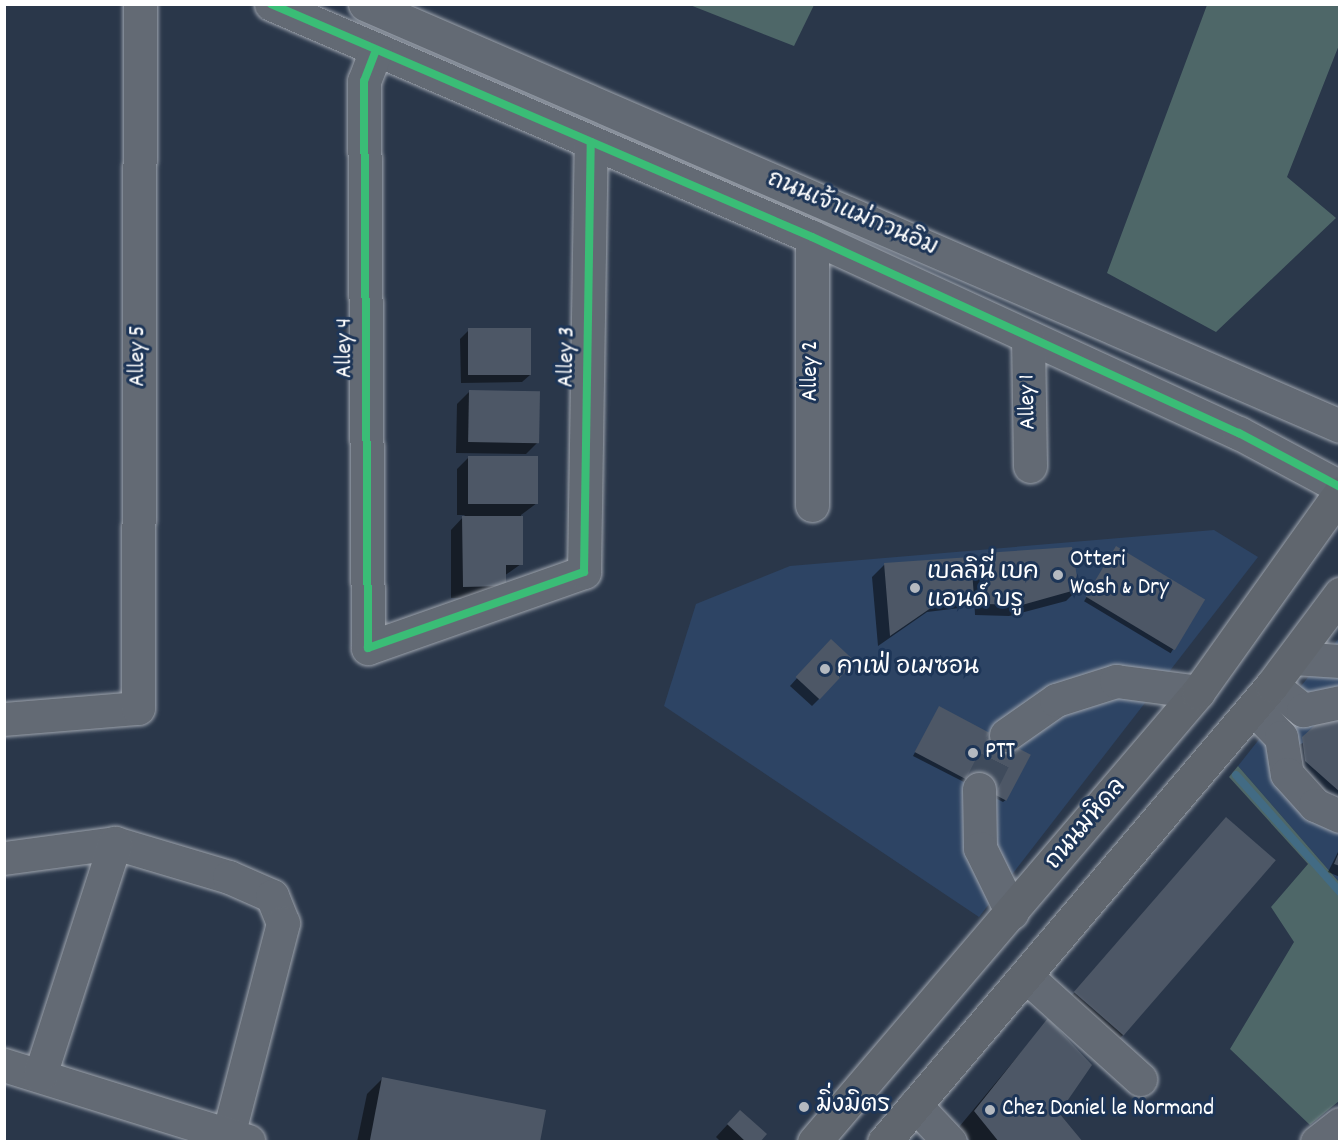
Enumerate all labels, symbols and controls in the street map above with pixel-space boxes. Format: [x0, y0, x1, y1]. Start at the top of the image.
street label: ถนนเจ้าแม่กวนอิม [762, 166, 942, 264]
street label: Alley 4 [332, 318, 360, 378]
street label: Alley 5 [125, 325, 153, 387]
street label: Alley 3 [553, 326, 583, 388]
street label: Alley 2 [798, 341, 826, 401]
street label: Alley 1 [1014, 374, 1044, 430]
place label: Otteri Wash & Dry [1070, 547, 1169, 603]
place label: เบลลินี่ เบค แอนด์ บรู [927, 560, 1039, 616]
marker: Otteri Wash & Dry [1051, 568, 1065, 582]
marker: เบลลินี่ เบค แอนด์ บรู [908, 581, 922, 595]
place label: คาเฟ่ อเมซอน [837, 655, 979, 683]
marker: คาเฟ่ อเมซอน [818, 662, 832, 676]
place label: PTT [985, 739, 1015, 767]
marker: PTT [966, 746, 980, 760]
street label: ถนนมหิดล [1040, 773, 1134, 877]
place label: มิ่งมิตร [816, 1093, 890, 1121]
place label: Chez Daniel le Normand [1002, 1096, 1214, 1124]
marker: มิ่งมิตร [797, 1100, 811, 1114]
marker: Chez Daniel le Normand [983, 1103, 997, 1117]

